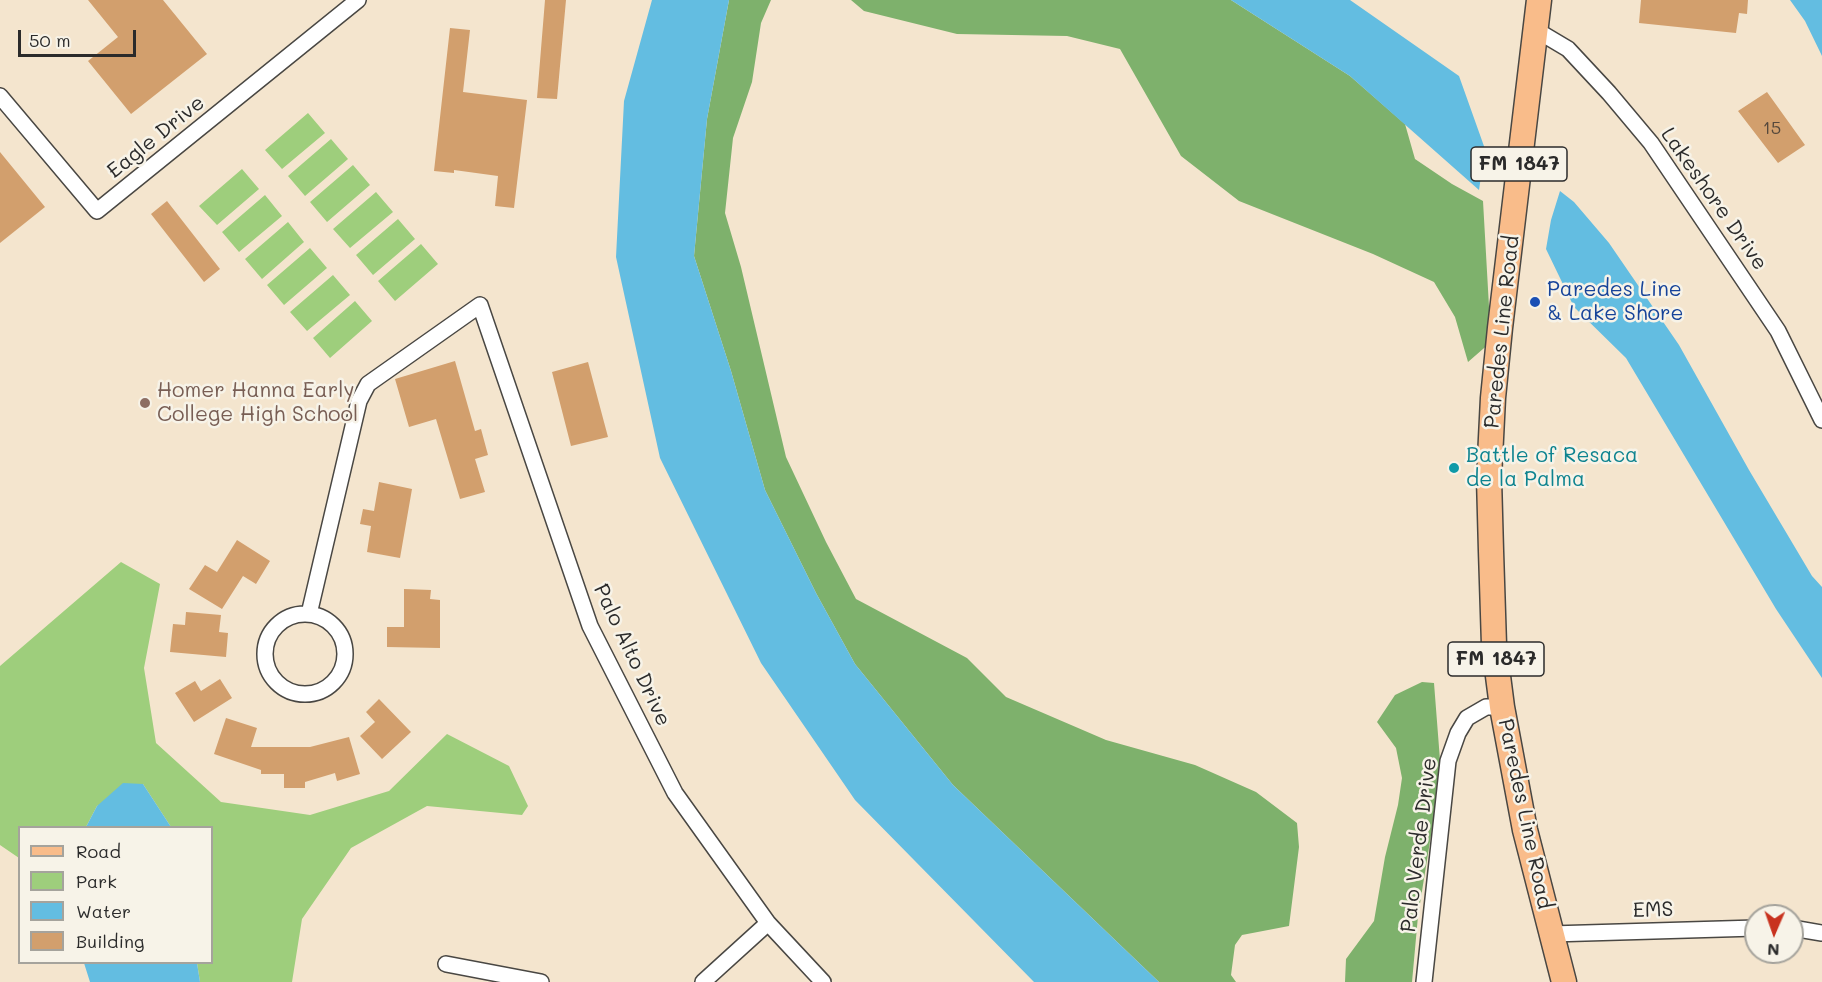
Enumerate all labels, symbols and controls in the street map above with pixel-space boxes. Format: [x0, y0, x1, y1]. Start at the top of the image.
scale bar [21, 18, 140, 56]
text: 50 m [29, 28, 71, 52]
street label: Eagle Drive [102, 90, 210, 184]
house number: 15 [1763, 117, 1781, 139]
street label: Lakeshore Drive [1655, 123, 1773, 275]
road number: FM 1847 [1471, 147, 1567, 181]
street label: Paredes Line Road [1479, 234, 1525, 430]
place label: Paredes Line & Lake Shore [1547, 277, 1684, 327]
marker: Paredes Line & Lake Shore [1528, 295, 1542, 309]
place label: Homer Hanna Early College High School [157, 378, 358, 428]
marker: Homer Hanna Early College High School [138, 396, 152, 410]
place label: Battle of Resaca de la Palma [1466, 443, 1638, 493]
marker: Battle of Resaca de la Palma [1447, 461, 1461, 475]
street label: Palo Alto Drive [588, 580, 676, 730]
road number: FM 1847 [1448, 642, 1544, 676]
street label: Paredes Line Road [1493, 717, 1557, 911]
street label: Palo Verde Drive [1396, 756, 1442, 934]
legend [18, 826, 213, 964]
text: Road [76, 839, 121, 863]
text: Park [76, 869, 117, 893]
street label: EMS [1632, 897, 1674, 923]
text: Water [76, 899, 131, 923]
north arrow [1744, 904, 1804, 964]
text: Building [76, 929, 144, 953]
text: N [1767, 940, 1780, 961]

